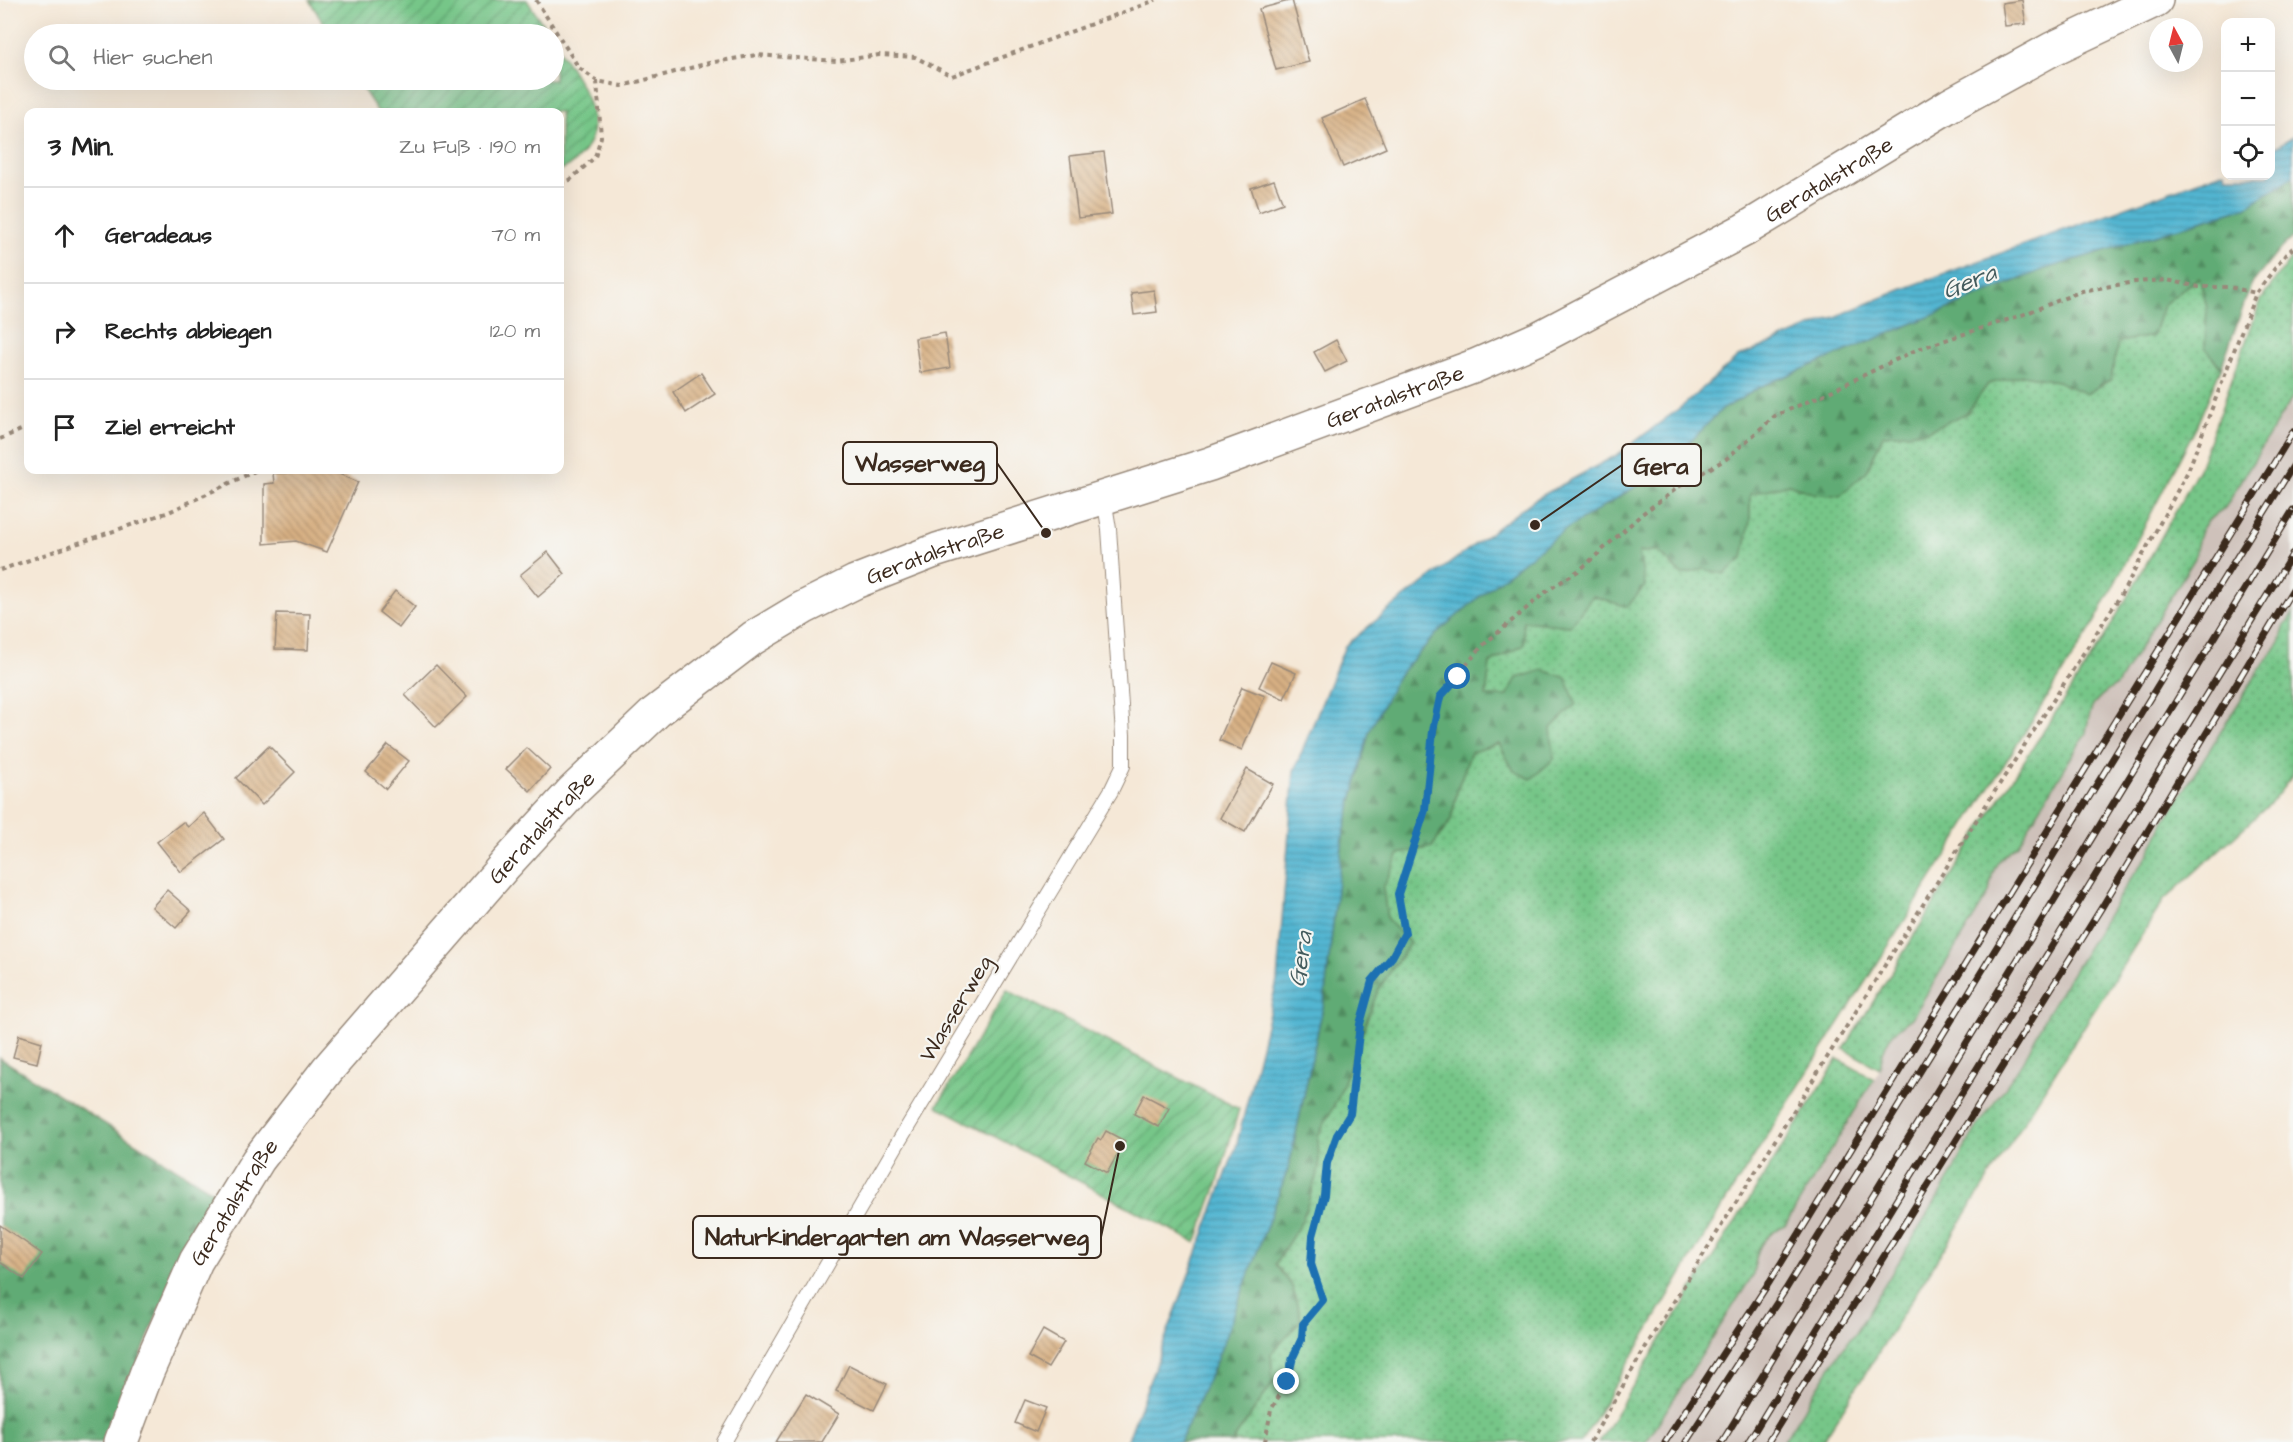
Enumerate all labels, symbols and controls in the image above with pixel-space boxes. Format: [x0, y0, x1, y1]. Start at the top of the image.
north arrow [2149, 18, 2203, 72]
map controls [2221, 18, 2275, 180]
button: + [2221, 18, 2275, 72]
search box [24, 24, 564, 90]
icon: search [45, 41, 78, 74]
text: Hier suchen [93, 42, 212, 73]
button: − [2221, 72, 2275, 126]
button: locate [2221, 126, 2275, 180]
text: 3 Min. [48, 129, 114, 165]
street label: Geratalstraße [1759, 129, 1899, 231]
text: Zu Fuß · 190 m [399, 133, 540, 161]
icon: ahead [48, 219, 81, 252]
text: Geradeaus [105, 220, 212, 251]
text: 70 m [492, 221, 540, 249]
water label: Gera [1937, 255, 2003, 308]
icon: right [48, 315, 81, 348]
text: Rechts abbiegen [105, 316, 272, 347]
text: 120 m [490, 317, 540, 345]
street label: Geratalstraße [1322, 357, 1469, 437]
icon: arrive [48, 411, 81, 444]
text: Ziel erreicht [105, 412, 235, 443]
callout: Wasserweg [843, 442, 997, 484]
callout: Gera [1622, 444, 1701, 486]
text: Wasserweg [854, 447, 986, 482]
text: Gera [1633, 450, 1689, 484]
street label: Geratalstraße [862, 516, 1008, 593]
route start [1444, 663, 1470, 689]
street label: Geratalstraße [481, 764, 603, 891]
water label: Gera [1280, 928, 1322, 989]
street label: Wasserweg [912, 950, 1001, 1068]
street label: Geratalstraße [183, 1132, 286, 1272]
callout: Naturkindergarten am Wasserweg [693, 1216, 1101, 1258]
text: Naturkindergarten am Wasserweg [705, 1221, 1090, 1256]
route end [1273, 1368, 1299, 1394]

